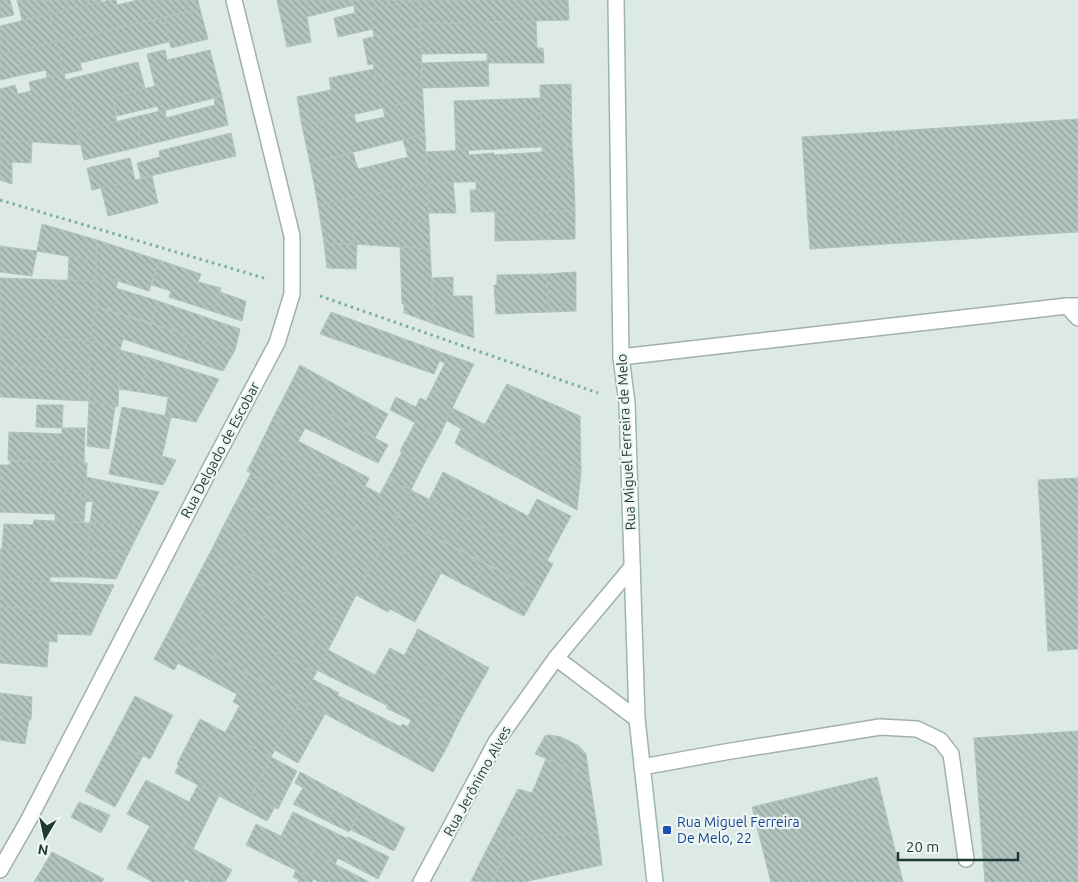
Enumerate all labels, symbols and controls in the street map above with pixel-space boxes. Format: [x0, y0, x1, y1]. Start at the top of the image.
street label: Rua Miguel Ferreira de Melo [613, 353, 639, 531]
street label: Rua Delgado de Escobar [177, 379, 263, 521]
street label: Rua Jerônimo Alves [440, 723, 514, 839]
north arrow [20, 812, 70, 862]
place label: Rua Miguel Ferreira De Melo, 22 [677, 814, 800, 846]
marker: Rua Miguel Ferreira De Melo, 22 [661, 824, 673, 836]
scale bar [898, 830, 1018, 862]
text: 20 m [906, 838, 939, 855]
text: N [37, 841, 49, 859]

